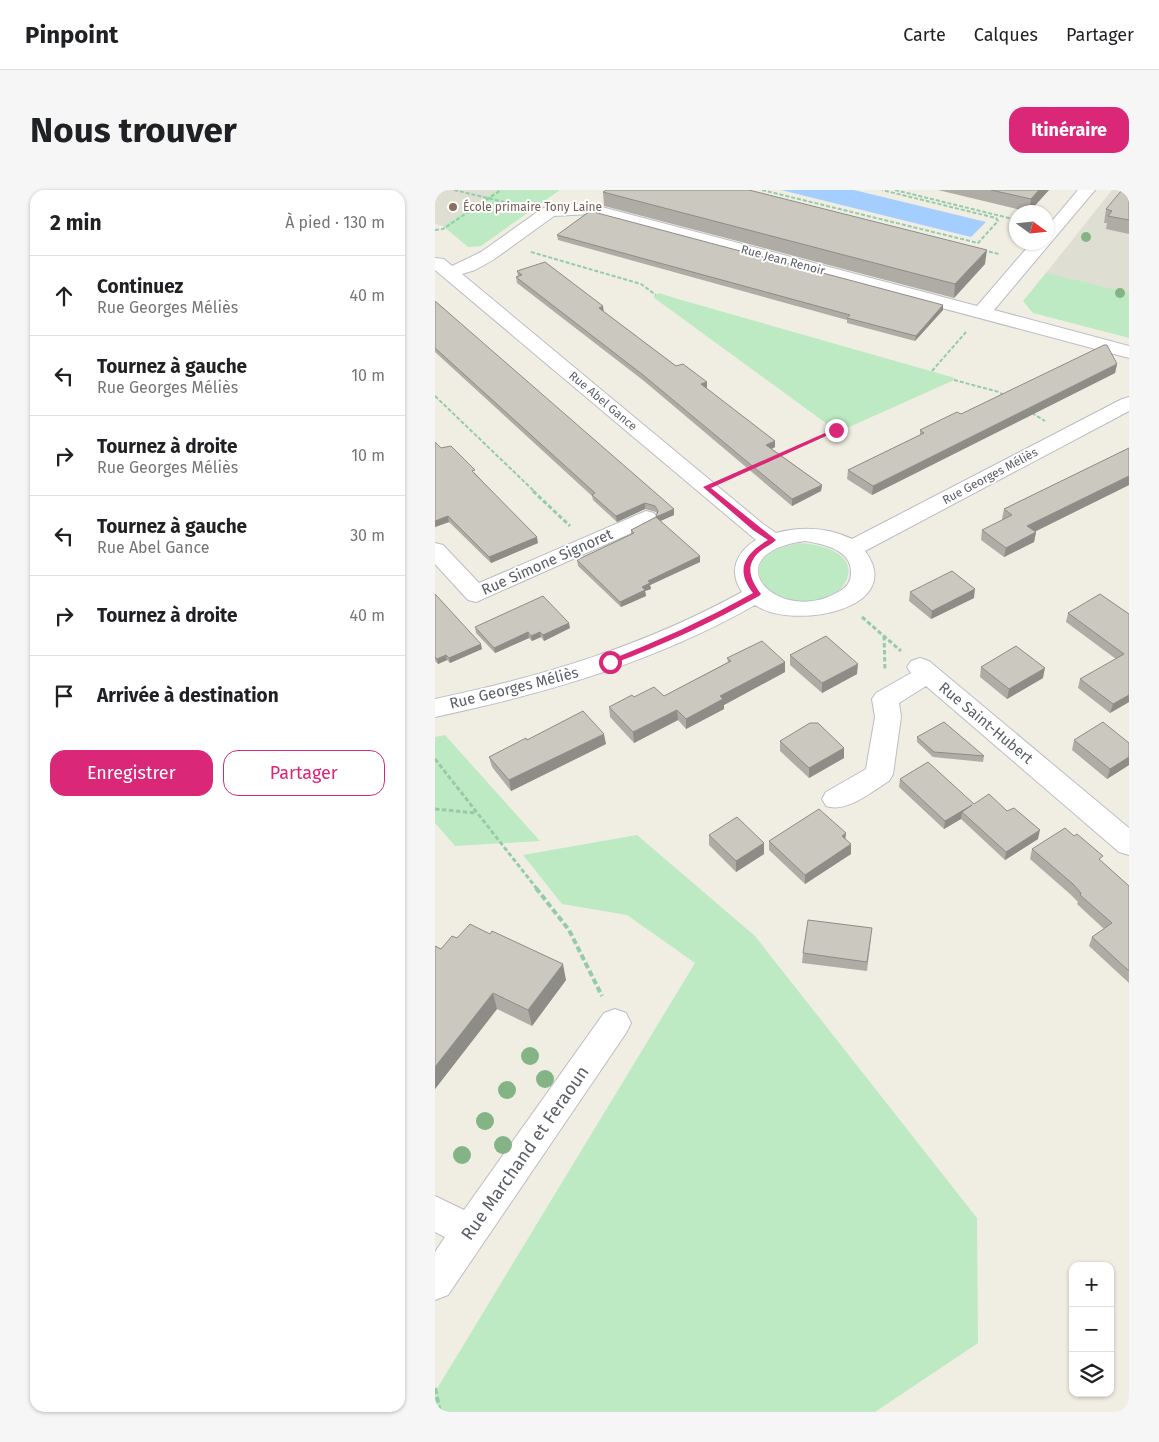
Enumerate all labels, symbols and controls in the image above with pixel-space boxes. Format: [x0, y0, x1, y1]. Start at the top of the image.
text: Pinpoint [25, 21, 118, 49]
text: Carte [903, 24, 946, 46]
text: Calques [974, 24, 1038, 46]
text: Partager [1066, 24, 1134, 46]
button: Itinéraire [1009, 107, 1129, 153]
text: Nous trouver [30, 109, 237, 151]
place label: École primaire Tony Laine [463, 199, 602, 214]
marker: École primaire Tony Laine [447, 201, 459, 213]
north arrow [1009, 205, 1054, 250]
text: 2 min [50, 210, 102, 236]
text: À pied · 130 m [285, 213, 385, 232]
street label: Rue Jean Renoir [739, 242, 827, 278]
text: Continuez [97, 275, 183, 298]
icon: ahead [50, 282, 78, 310]
text: 40 m [350, 286, 385, 305]
text: Rue Georges Méliès [97, 298, 238, 317]
text: Tournez à gauche [97, 355, 247, 378]
icon: left [50, 362, 78, 390]
text: 10 m [351, 366, 385, 385]
street label: Rue Abel Gance [566, 369, 640, 433]
text: Rue Georges Méliès [97, 378, 238, 397]
route end [825, 419, 848, 442]
text: Tournez à droite [97, 435, 238, 458]
icon: right [50, 442, 78, 470]
street label: Rue Georges Méliès [940, 445, 1040, 507]
text: 10 m [351, 446, 385, 465]
text: Rue Georges Méliès [97, 458, 238, 477]
text: Tournez à gauche [97, 515, 247, 538]
icon: left [50, 522, 78, 550]
street label: Rue Simone Signoret [479, 525, 616, 599]
text: 30 m [350, 526, 385, 545]
text: Rue Abel Gance [97, 538, 210, 557]
icon: right [50, 602, 78, 630]
text: Tournez à droite [97, 604, 238, 627]
text: 40 m [350, 606, 385, 625]
route start [599, 651, 622, 674]
street label: Rue Georges Méliès [448, 663, 580, 713]
street label: Rue Saint-Hubert [935, 678, 1037, 768]
icon: arrive [50, 682, 78, 710]
text: Arrivée à destination [97, 684, 279, 707]
button: Enregistrer [50, 750, 213, 796]
button: Partager [223, 750, 385, 796]
street label: Rue Marchand et Feraoun [456, 1062, 594, 1244]
map controls [1069, 1262, 1114, 1397]
button: + [1069, 1262, 1114, 1307]
button: − [1069, 1307, 1114, 1352]
button: layers [1069, 1352, 1114, 1397]

